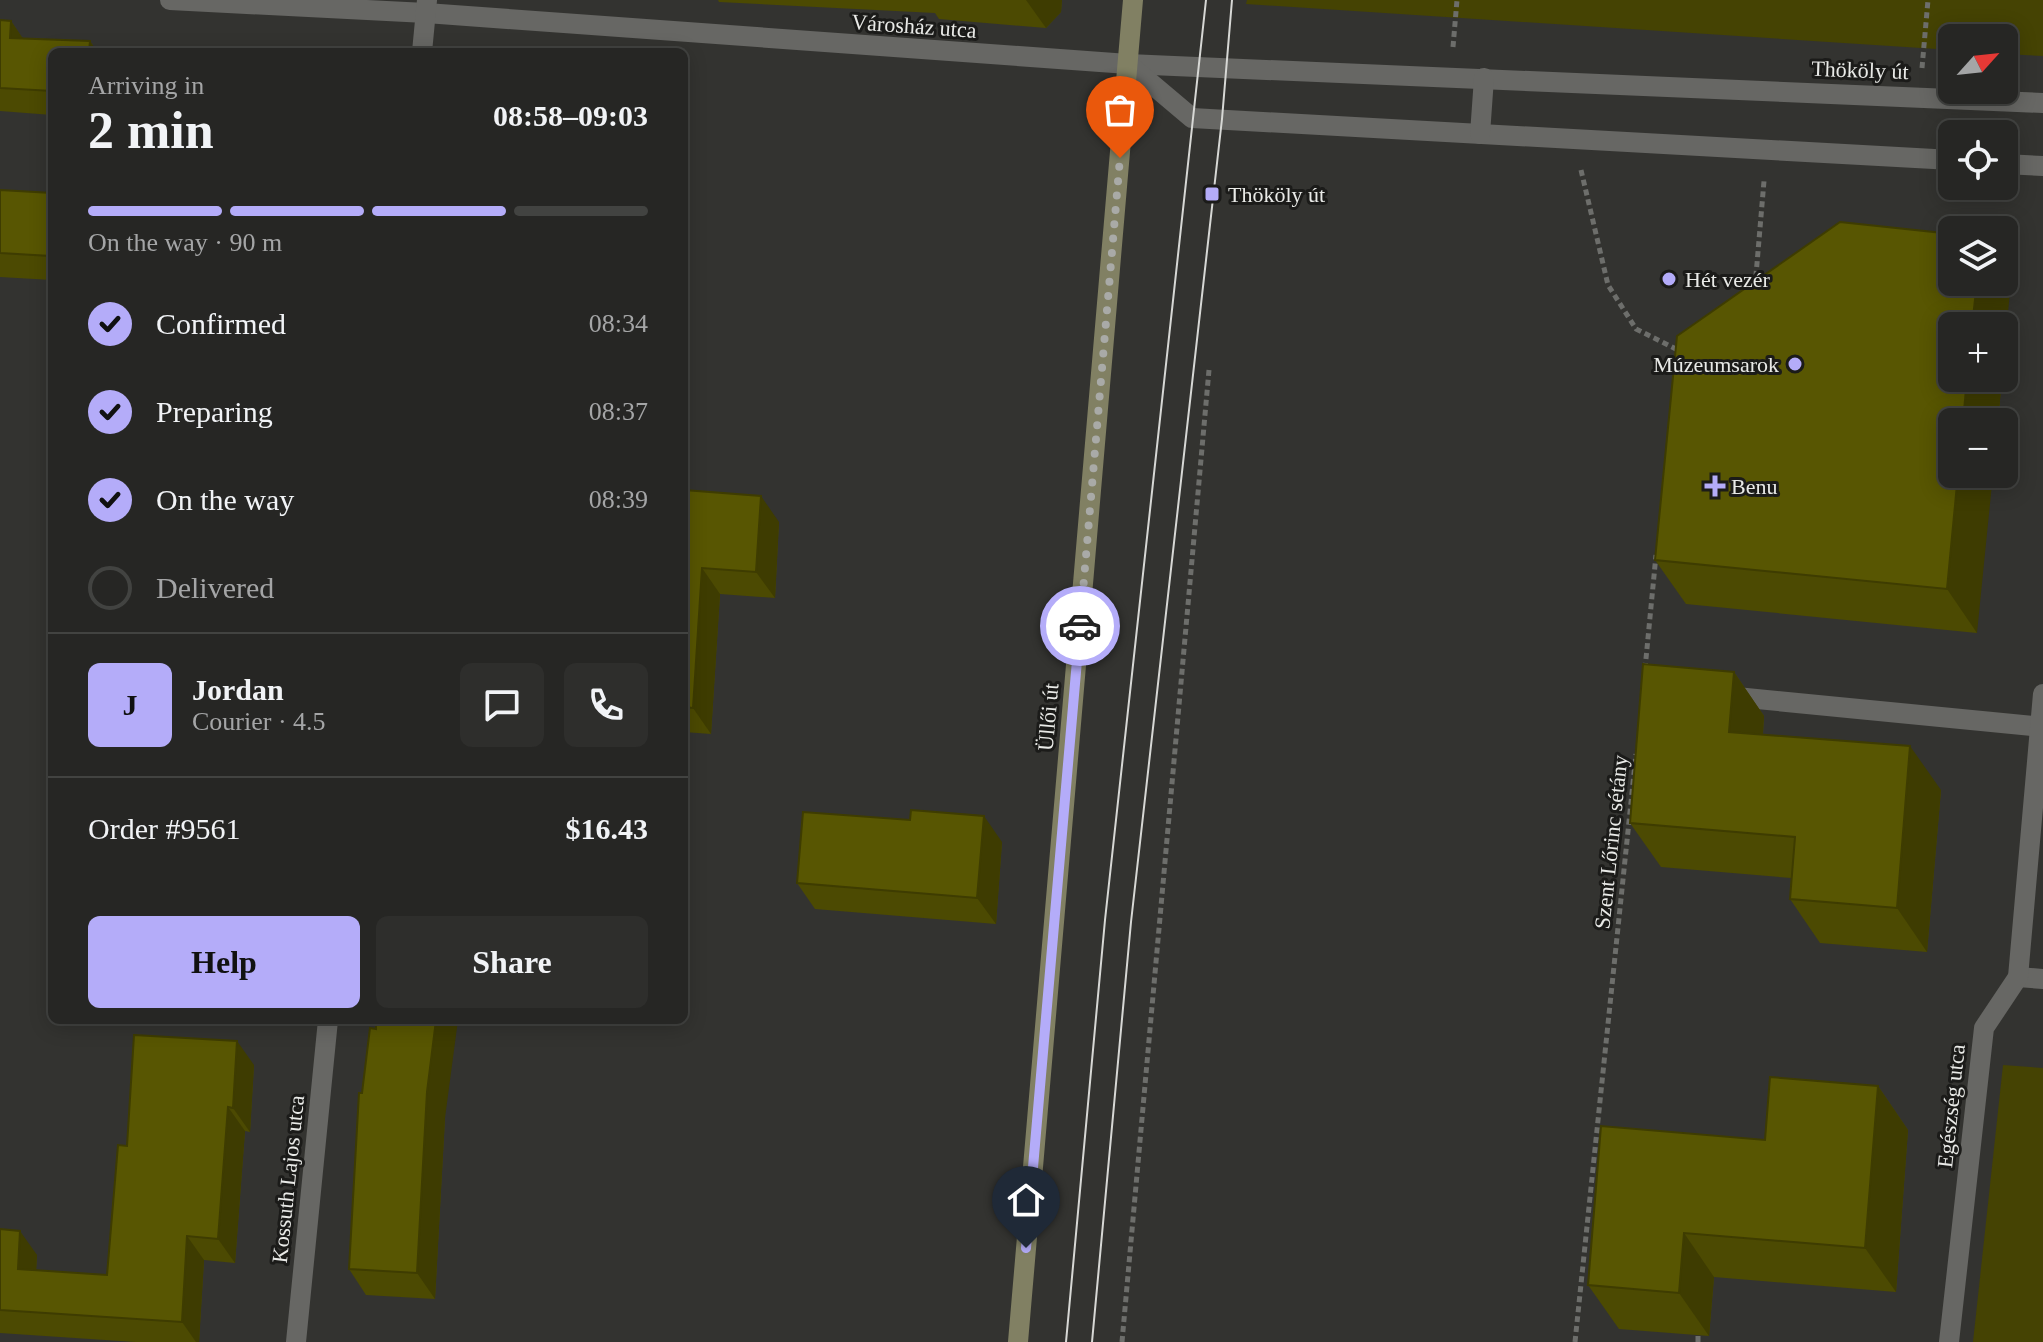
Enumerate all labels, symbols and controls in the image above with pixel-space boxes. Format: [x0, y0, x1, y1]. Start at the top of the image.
street label: Városház utca [851, 9, 978, 43]
north arrow [1938, 24, 2018, 104]
map controls [1938, 24, 2018, 488]
street label: Thököly út [1811, 56, 1909, 84]
text: Arriving in [88, 71, 204, 100]
pin [1086, 76, 1154, 158]
icon: bag [1098, 88, 1142, 132]
text: 08:58–09:03 [493, 99, 648, 132]
text: 2 min [88, 102, 214, 159]
button: locate [1938, 120, 2018, 200]
place label: Thököly út [1228, 182, 1325, 207]
marker: Thököly út [1203, 185, 1221, 203]
button: layers [1938, 216, 2018, 296]
text: On the way · 90 m [88, 228, 282, 257]
place label: Hét vezér [1685, 267, 1771, 292]
marker: Hét vezér [1660, 270, 1678, 288]
icon: check [88, 302, 132, 346]
text: Confirmed [156, 307, 286, 340]
text: 08:34 [589, 309, 648, 338]
button: + [1938, 312, 2018, 392]
place label: Múzeumsarok [1653, 352, 1779, 377]
marker: Múzeumsarok [1786, 355, 1804, 373]
icon: check [88, 390, 132, 434]
text: Preparing [156, 395, 273, 428]
text: 08:37 [589, 397, 648, 426]
button: − [1938, 408, 2018, 488]
place label: Benu [1731, 474, 1777, 499]
marker: Benu [1706, 477, 1724, 495]
icon: check [88, 478, 132, 522]
text: On the way [156, 483, 294, 516]
text: 08:39 [589, 485, 648, 514]
text: Delivered [156, 571, 274, 604]
courier [1040, 586, 1120, 666]
icon: car [1058, 604, 1102, 648]
button: chat [460, 663, 544, 747]
button: phone [564, 663, 648, 747]
text: Jordan [192, 673, 284, 706]
street label: Üllői út [1033, 682, 1063, 752]
text: J [123, 688, 138, 721]
text: Courier · 4.5 [192, 707, 326, 736]
street label: Szent Lőrinc sétány [1589, 754, 1633, 930]
text: Order #9561 [88, 812, 240, 845]
text: $16.43 [566, 812, 648, 845]
button: Help [88, 916, 360, 1008]
button: Share [376, 916, 648, 1008]
street label: Egészség utca [1932, 1043, 1970, 1169]
street label: Kossuth Lajos utca [267, 1094, 309, 1264]
pin [992, 1166, 1060, 1248]
icon: home [1004, 1178, 1048, 1222]

